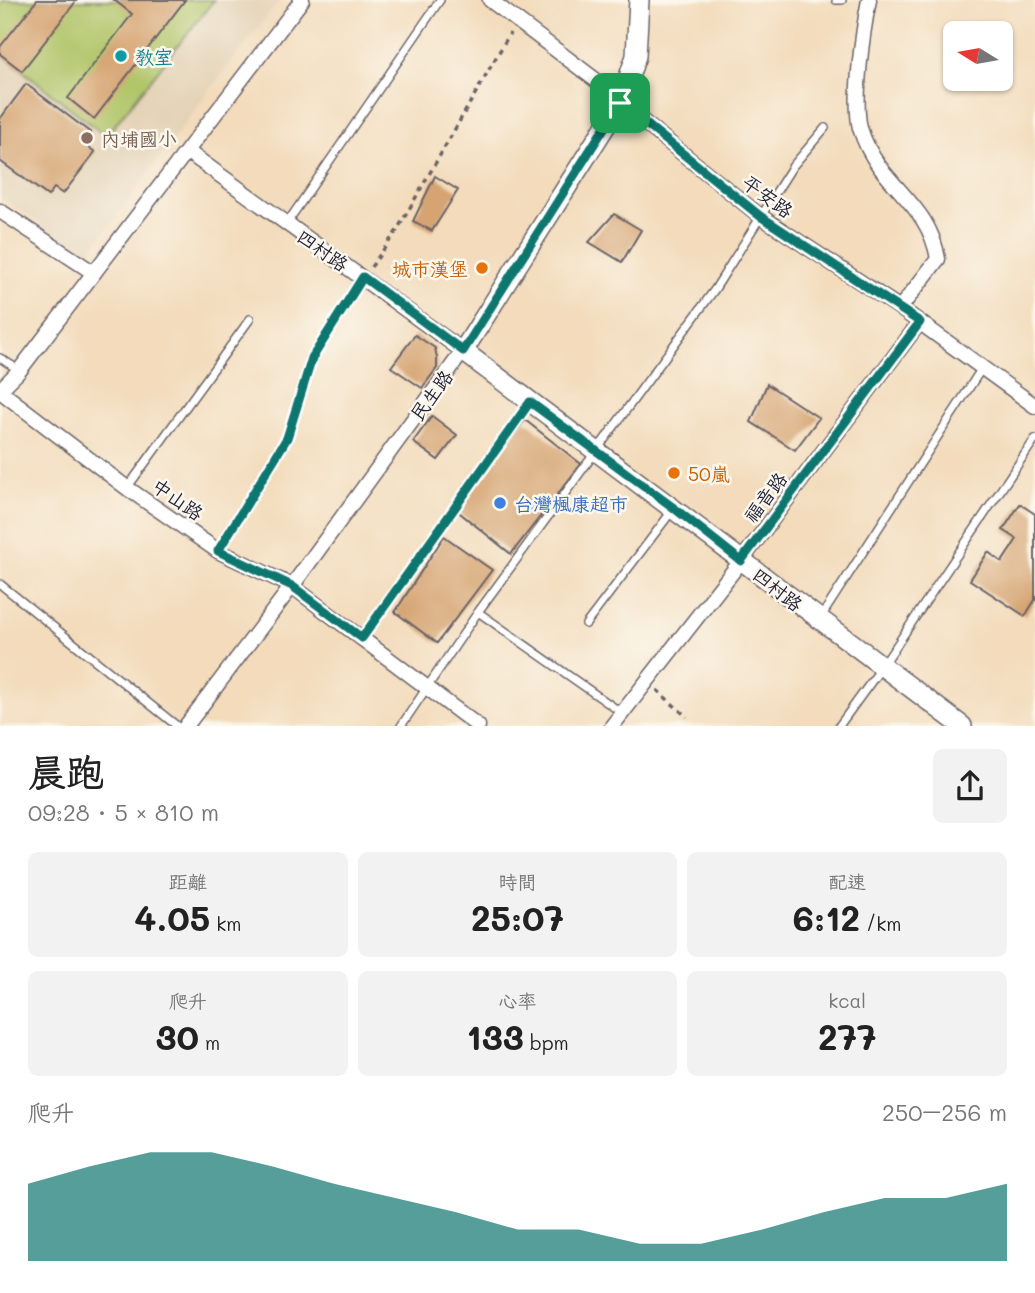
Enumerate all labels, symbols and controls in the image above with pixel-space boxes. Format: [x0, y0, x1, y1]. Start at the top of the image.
north arrow [943, 21, 1013, 91]
map controls [943, 21, 1013, 91]
place label: 教室 [135, 44, 173, 69]
marker: 教室 [113, 48, 129, 64]
pin [590, 73, 650, 133]
icon: arrive [601, 84, 639, 122]
place label: 內埔國小 [101, 126, 177, 151]
marker: 內埔國小 [79, 130, 95, 146]
street label: 平安路 [738, 169, 798, 223]
street label: 四村路 [292, 223, 354, 277]
place label: 城市漢堡 [392, 256, 468, 281]
marker: 城市漢堡 [474, 260, 490, 276]
street label: 民生路 [404, 365, 458, 425]
place label: 50嵐 [688, 461, 730, 486]
marker: 50嵐 [666, 465, 682, 481]
street label: 福音路 [738, 467, 792, 527]
street label: 中山路 [147, 472, 209, 526]
place label: 台灣楓康超市 [514, 491, 628, 516]
marker: 台灣楓康超市 [492, 495, 508, 511]
street label: 四村路 [748, 562, 808, 616]
text: 晨跑 [28, 746, 104, 796]
button: share [933, 749, 1007, 823]
text: 09:28 · 5 × 810 m [28, 797, 219, 827]
text: 距離 [169, 869, 207, 894]
text: 時間 [498, 869, 537, 894]
text: 配速 [828, 869, 866, 894]
text: 4.05 [134, 894, 210, 940]
text: 25:07 [471, 894, 564, 940]
text: 6:12 [793, 894, 860, 940]
text: km [210, 911, 241, 936]
text: /km [860, 911, 901, 936]
text: 爬升 [169, 988, 207, 1013]
text: 心率 [498, 988, 537, 1013]
text: kcal [828, 988, 866, 1013]
text: 30 [155, 1013, 199, 1059]
text: 133 [466, 1013, 524, 1059]
text: 277 [818, 1013, 876, 1059]
text: m [199, 1030, 220, 1055]
text: bpm [524, 1030, 569, 1055]
text: 爬升 [28, 1097, 74, 1127]
text: 250–256 m [882, 1097, 1007, 1127]

